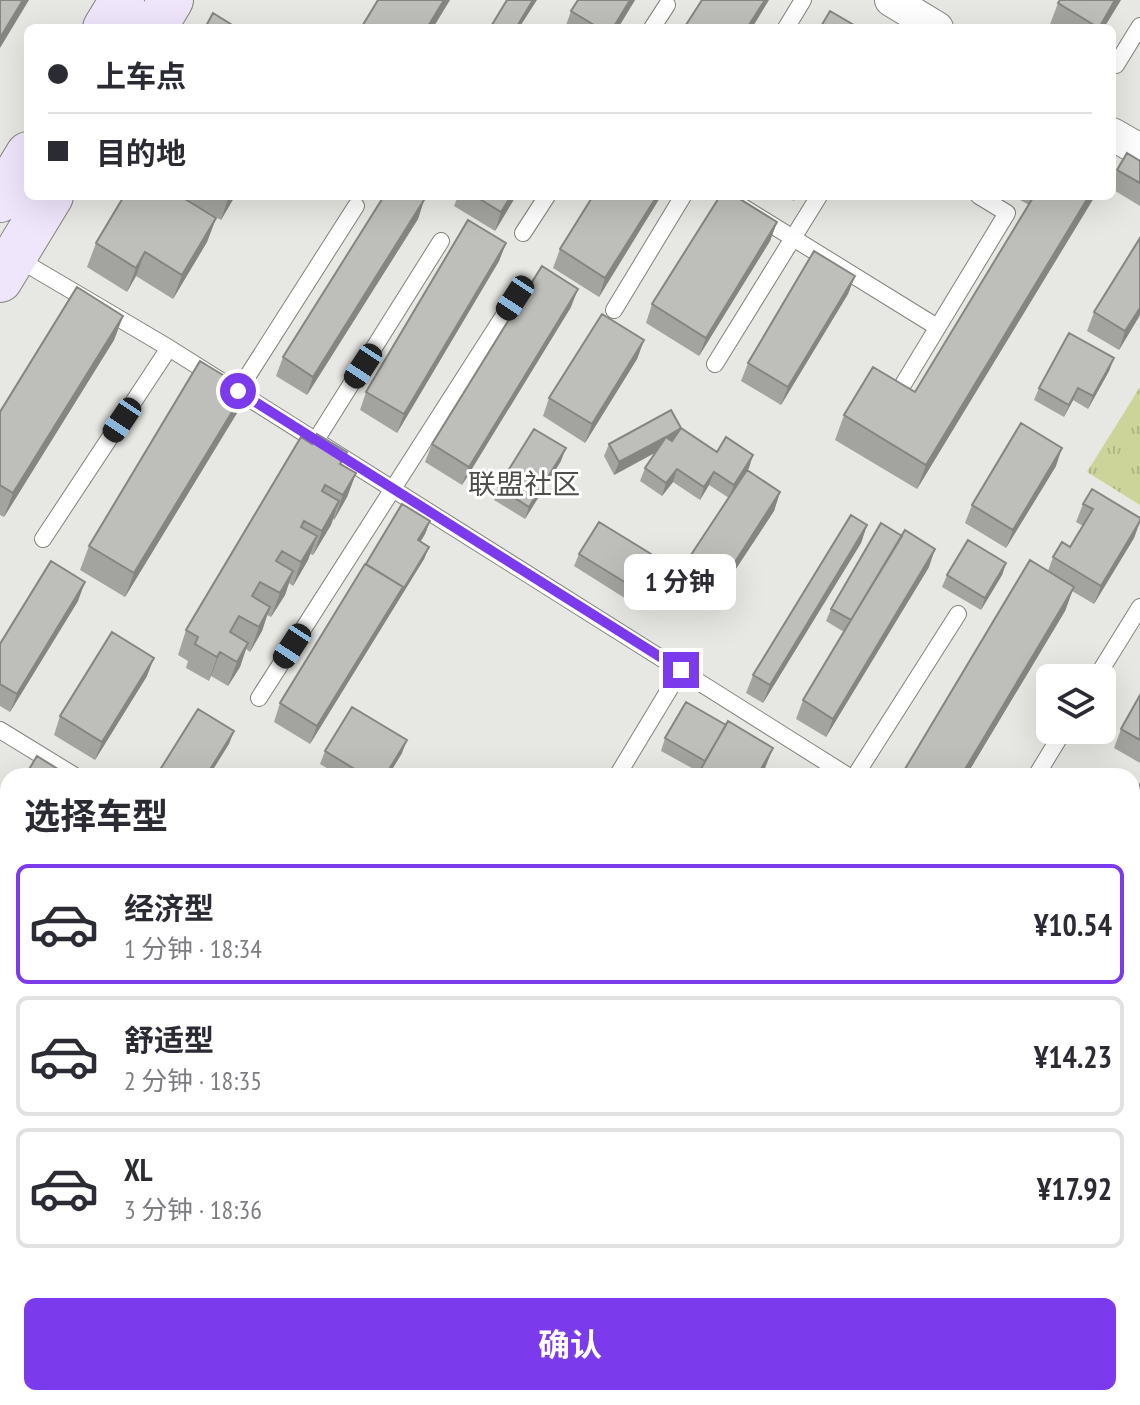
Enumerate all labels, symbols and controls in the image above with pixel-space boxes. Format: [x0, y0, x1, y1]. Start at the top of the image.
text: 上车点 [96, 56, 186, 95]
text: 目的地 [96, 133, 186, 172]
car [492, 271, 538, 325]
car [340, 339, 386, 393]
route start [220, 373, 256, 409]
car [99, 393, 145, 447]
district label: 联盟社区 [468, 465, 580, 502]
callout: 1 分钟 [625, 554, 737, 610]
text: 1 分钟 [645, 565, 715, 598]
car [269, 619, 315, 673]
route end [663, 652, 699, 688]
map controls [1036, 664, 1116, 744]
button: layers [1036, 664, 1116, 744]
text: 选择车型 [24, 792, 168, 839]
icon: car [28, 888, 100, 960]
text: 经济型 [124, 888, 214, 927]
text: ¥10.54 [1034, 905, 1112, 944]
text: 1 分钟 · 18:34 [124, 932, 262, 965]
icon: car [28, 1020, 100, 1092]
text: 舒适型 [124, 1020, 214, 1059]
text: ¥14.23 [1034, 1037, 1112, 1076]
text: 2 分钟 · 18:35 [124, 1064, 262, 1097]
text: XL [124, 1150, 153, 1189]
icon: car [28, 1152, 100, 1224]
text: ¥17.92 [1037, 1169, 1112, 1208]
text: 3 分钟 · 18:36 [124, 1193, 262, 1226]
button: 确认 [24, 1298, 1116, 1390]

